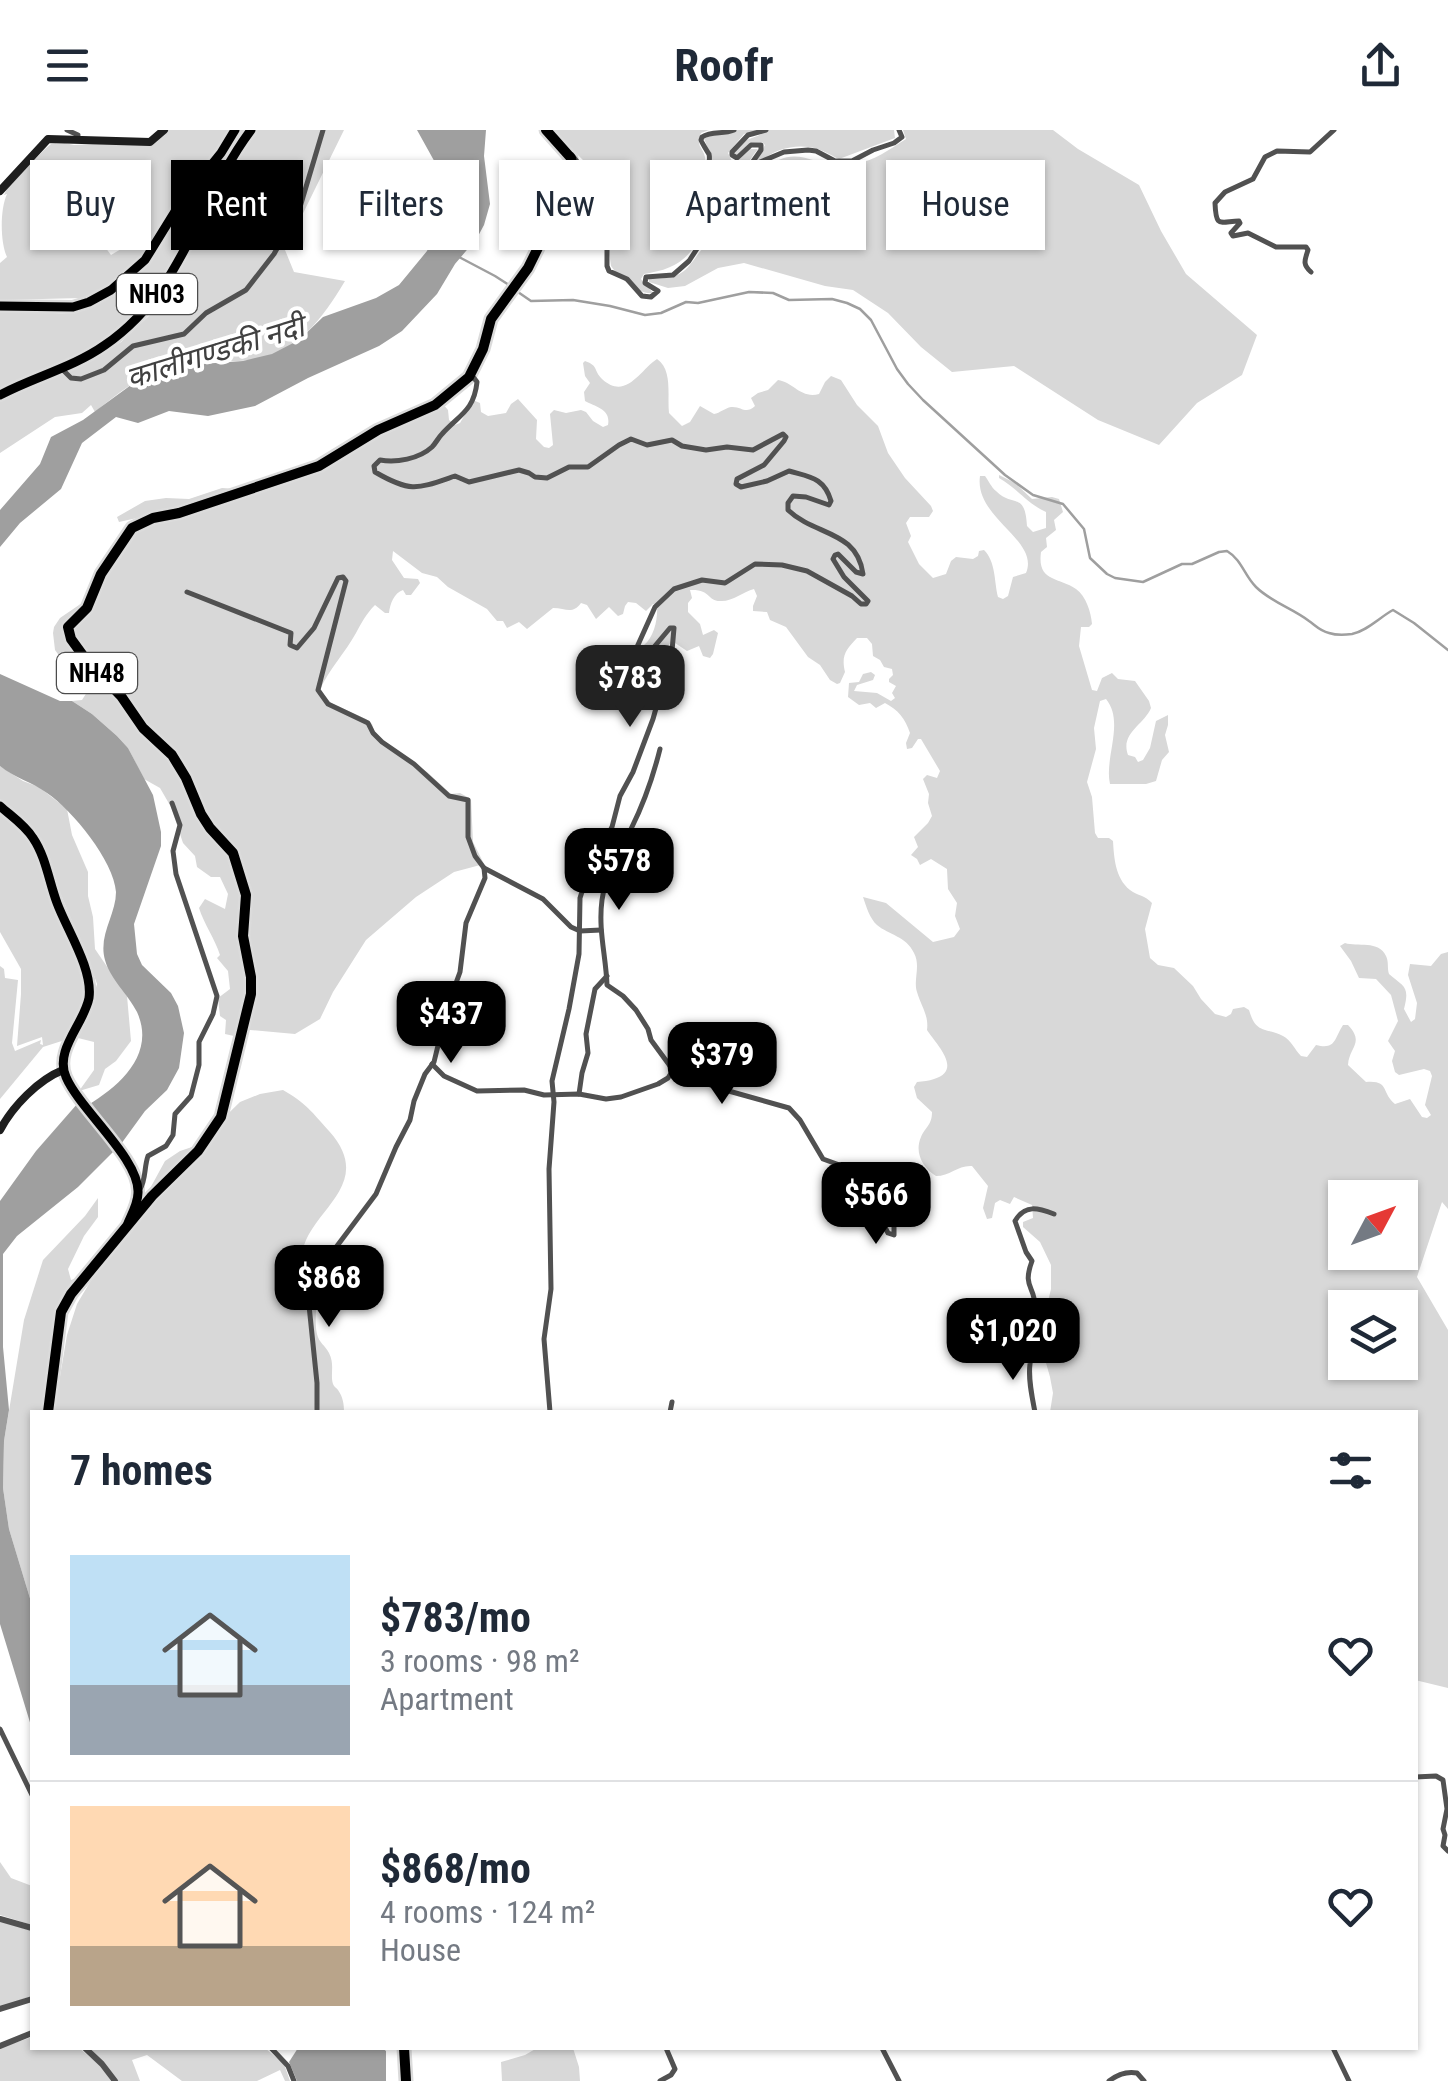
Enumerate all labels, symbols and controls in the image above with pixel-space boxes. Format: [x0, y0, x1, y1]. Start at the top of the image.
icon: menu [40, 38, 95, 93]
icon: share [1353, 38, 1408, 93]
text: Roofr [674, 39, 774, 92]
chip: Buy [30, 160, 151, 250]
chip: Rent [171, 160, 303, 250]
chip: Filters [323, 160, 479, 250]
chip: New [499, 160, 630, 250]
chip: Apartment [650, 160, 866, 250]
chip: House [886, 160, 1045, 250]
road number: NH03 [117, 274, 197, 314]
water label: कालीगण्डकी नदी [122, 307, 313, 396]
pin: $783 [571, 645, 689, 730]
road number: NH48 [57, 653, 137, 693]
text: $783 [598, 658, 662, 696]
pin: $578 [560, 828, 678, 913]
text: $578 [587, 841, 651, 879]
pin: $437 [392, 981, 510, 1066]
text: $437 [419, 994, 483, 1032]
pin: $379 [663, 1022, 781, 1107]
text: $379 [690, 1035, 754, 1073]
pin: $566 [817, 1162, 935, 1247]
text: $566 [844, 1175, 908, 1213]
north arrow [1328, 1180, 1418, 1270]
map controls [1328, 1180, 1418, 1380]
pin: $868 [270, 1245, 388, 1330]
text: $868 [297, 1258, 361, 1296]
button: layers [1328, 1290, 1418, 1380]
pin: $1,020 [932, 1298, 1094, 1383]
text: $1,020 [969, 1311, 1057, 1349]
icon: filters [1323, 1443, 1378, 1498]
text: 7 homes [70, 1446, 213, 1495]
text: $783/mo [380, 1593, 531, 1642]
icon: home [150, 1595, 270, 1715]
icon: heart [1323, 1628, 1378, 1683]
text: 3 rooms · 98 m² [380, 1642, 579, 1680]
text: Apartment [380, 1680, 514, 1718]
text: $868/mo [380, 1844, 531, 1893]
icon: home [150, 1846, 270, 1966]
icon: heart [1323, 1879, 1378, 1934]
text: 4 rooms · 124 m² [380, 1893, 595, 1931]
text: House [380, 1931, 461, 1969]

